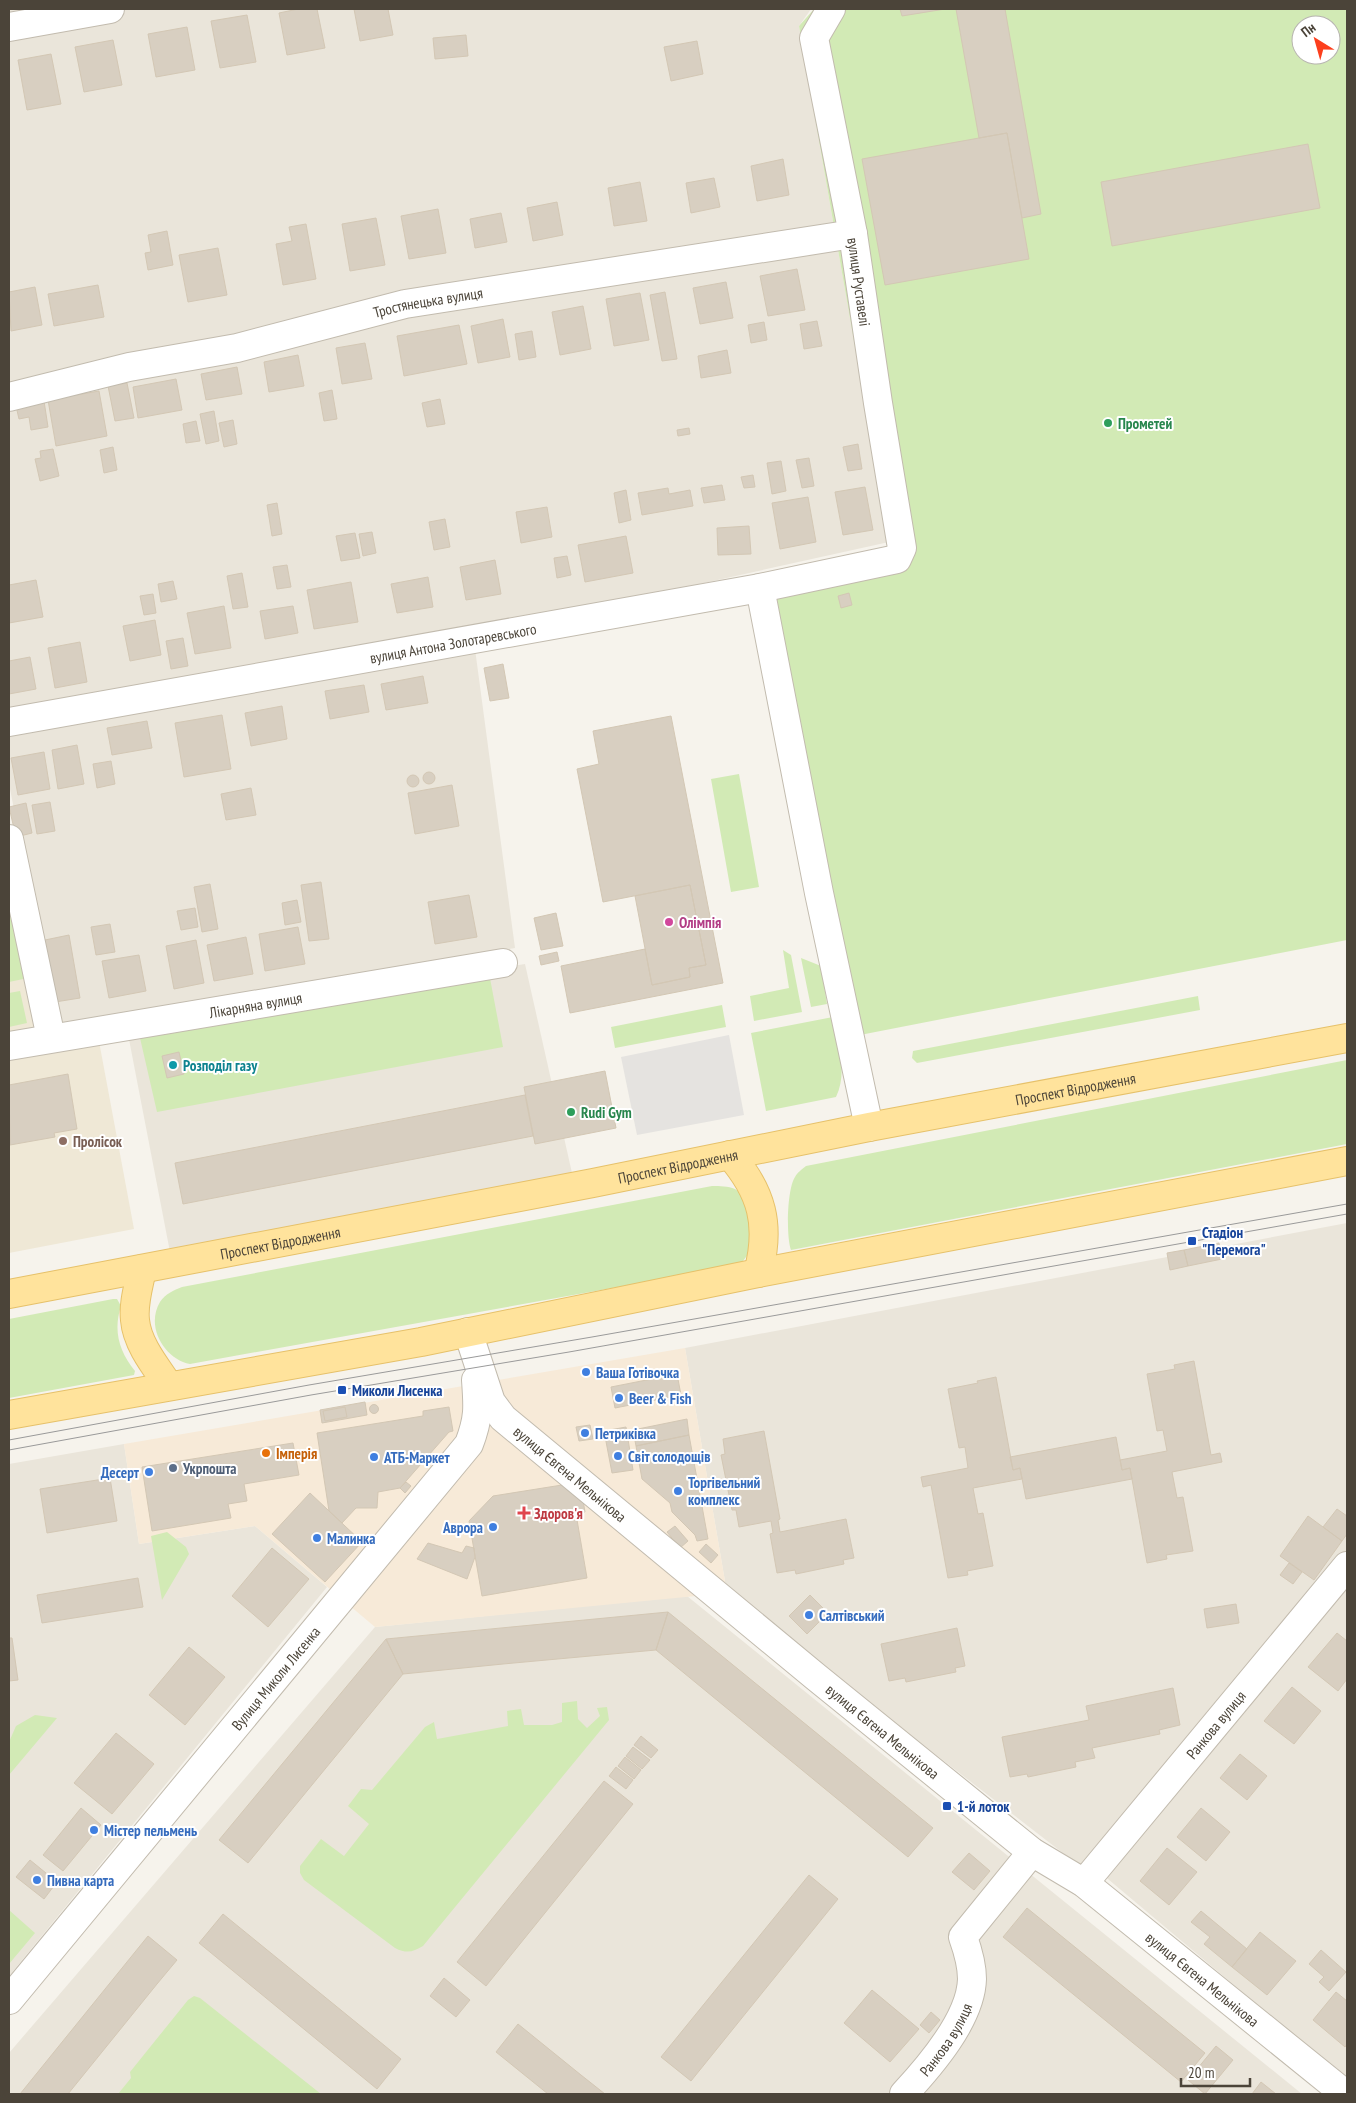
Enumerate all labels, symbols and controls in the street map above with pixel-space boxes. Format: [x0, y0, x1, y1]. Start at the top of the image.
north arrow [1291, 15, 1341, 65]
text: Пн [1297, 18, 1319, 41]
street label: вулиця Руставелі [843, 236, 875, 328]
street label: Тростянецька вулиця [371, 282, 484, 321]
place label: Прометей [1118, 414, 1173, 433]
marker: Прометей [1102, 417, 1114, 429]
street label: вулиця Антона Золотаревського [368, 619, 538, 667]
place label: Олімпія [679, 913, 721, 932]
marker: Олімпія [663, 916, 675, 928]
street label: Лікарняна вулиця [207, 987, 304, 1022]
place label: Розподіл газу [183, 1056, 258, 1075]
marker: Розподіл газу [167, 1059, 179, 1071]
street label: Проспект Відродження [1014, 1068, 1137, 1109]
place label: Rudi Gym [581, 1103, 632, 1122]
marker: Rudi Gym [565, 1106, 577, 1118]
place label: Пролісок [73, 1132, 123, 1151]
marker: Пролісок [57, 1135, 69, 1147]
street label: Проспект Відродження [616, 1144, 740, 1187]
street label: Проспект Відродження [218, 1222, 342, 1263]
place label: Стадіон "Перемога" [1202, 1223, 1266, 1259]
marker: Стадіон "Перемога" [1186, 1235, 1198, 1247]
place label: Ваша Готівочка [596, 1363, 679, 1382]
marker: Ваша Готівочка [580, 1366, 592, 1378]
place label: Миколи Лисенка [352, 1381, 442, 1400]
marker: Миколи Лисенка [336, 1384, 348, 1396]
place label: Beer & Fish [629, 1389, 692, 1408]
marker: Beer & Fish [613, 1392, 625, 1404]
street label: вулиця Євгена Мельнікова [510, 1422, 630, 1526]
place label: Петриківка [595, 1424, 656, 1443]
marker: Петриківка [579, 1427, 591, 1439]
place label: Імперія [276, 1444, 317, 1463]
marker: Імперія [260, 1447, 272, 1459]
place label: Світ солодощів [628, 1447, 711, 1466]
place label: АТБ-Маркет [383, 1448, 450, 1467]
marker: Світ солодощів [612, 1450, 624, 1462]
marker: АТБ-Маркет [368, 1451, 380, 1463]
place label: Укрпошта [182, 1459, 237, 1478]
marker: Укрпошта [167, 1462, 179, 1474]
place label: Десерт [101, 1463, 140, 1482]
marker: Десерт [143, 1466, 155, 1478]
place label: Торгівельний комплекс [688, 1473, 761, 1509]
marker: Торгівельний комплекс [672, 1485, 684, 1497]
place label: Здоров'я [534, 1504, 583, 1523]
marker: Здоров'я [518, 1507, 530, 1519]
place label: Аврора [442, 1518, 483, 1537]
marker: Аврора [487, 1521, 499, 1533]
place label: Малинка [327, 1529, 375, 1548]
marker: Малинка [311, 1532, 323, 1544]
place label: Салтівський [819, 1606, 885, 1625]
marker: Салтівський [803, 1609, 815, 1621]
street label: Вулиця Миколи Лисенка [227, 1622, 324, 1734]
street label: вулиця Євгена Мельнікова [822, 1680, 943, 1783]
street label: Ранкова вулиця [1182, 1686, 1249, 1762]
place label: 1-й лоток [957, 1797, 1010, 1816]
marker: 1-й лоток [941, 1800, 953, 1812]
place label: Містер пельмень [104, 1821, 197, 1840]
marker: Містер пельмень [88, 1824, 100, 1836]
place label: Пивна карта [47, 1871, 114, 1890]
marker: Пивна карта [31, 1874, 43, 1886]
street label: вулиця Євгена Мельнікова [1142, 1927, 1263, 2030]
street label: Ранкова вулиця [915, 2000, 976, 2080]
scale bar [1181, 2056, 1250, 2088]
text: 20 m [1188, 2063, 1214, 2082]

